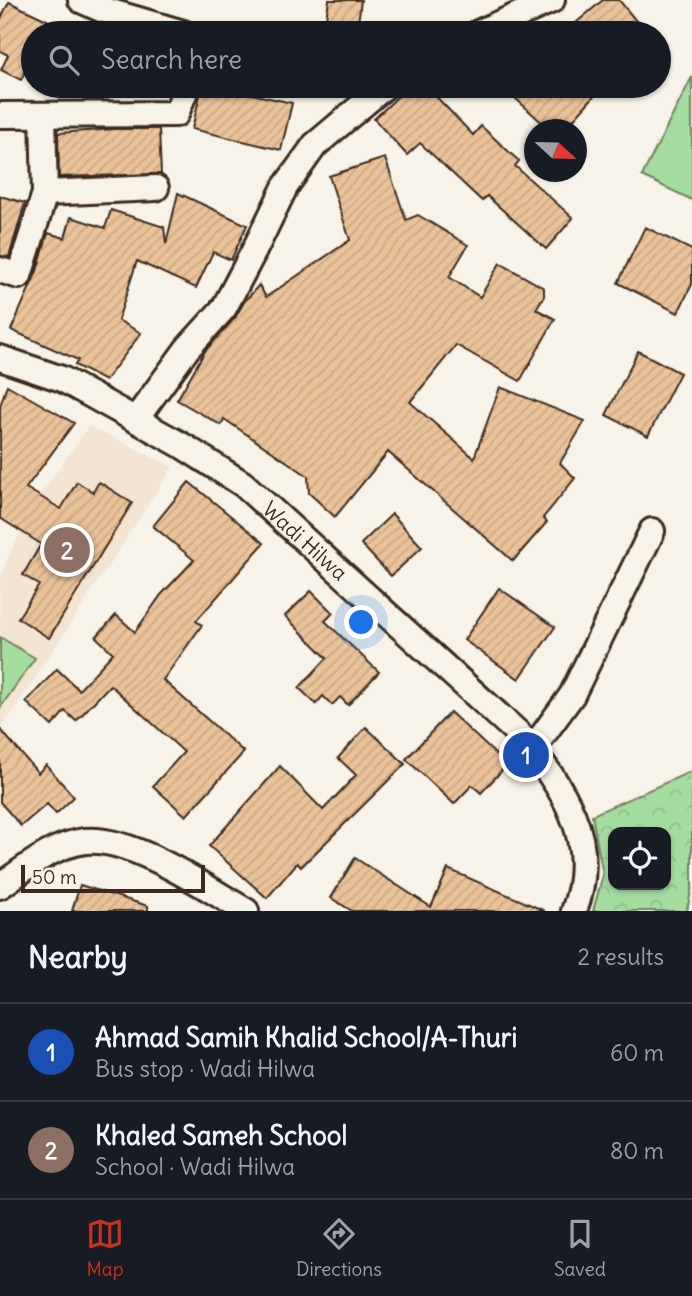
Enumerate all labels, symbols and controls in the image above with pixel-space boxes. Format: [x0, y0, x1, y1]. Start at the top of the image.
search box [21, 21, 671, 98]
icon: search [45, 41, 83, 79]
text: Search here [101, 43, 242, 76]
north arrow [524, 119, 587, 182]
street label: Wadi Hilwa [257, 495, 354, 586]
pin: 2 [44, 524, 90, 576]
your location [344, 605, 378, 639]
pin: 1 [503, 729, 549, 781]
map controls [608, 827, 671, 890]
button: locate [608, 827, 671, 890]
scale bar [21, 862, 205, 894]
text: 50 m [32, 865, 77, 889]
text: Nearby [28, 938, 128, 976]
text: 2 results [578, 942, 664, 971]
text: Ahmad Samih Khalid School/A-Thuri [95, 1021, 517, 1054]
text: 1 [46, 1038, 56, 1067]
text: 60 m [610, 1038, 664, 1067]
text: Bus stop · Wadi Hilwa [95, 1054, 315, 1083]
text: Khaled Sameh School [95, 1119, 347, 1152]
text: 2 [45, 1136, 57, 1165]
text: 80 m [610, 1136, 664, 1165]
text: School · Wadi Hilwa [95, 1152, 295, 1181]
tab: Map [86, 1215, 124, 1281]
tab: Directions [296, 1215, 382, 1281]
tab: Saved [554, 1215, 606, 1281]

